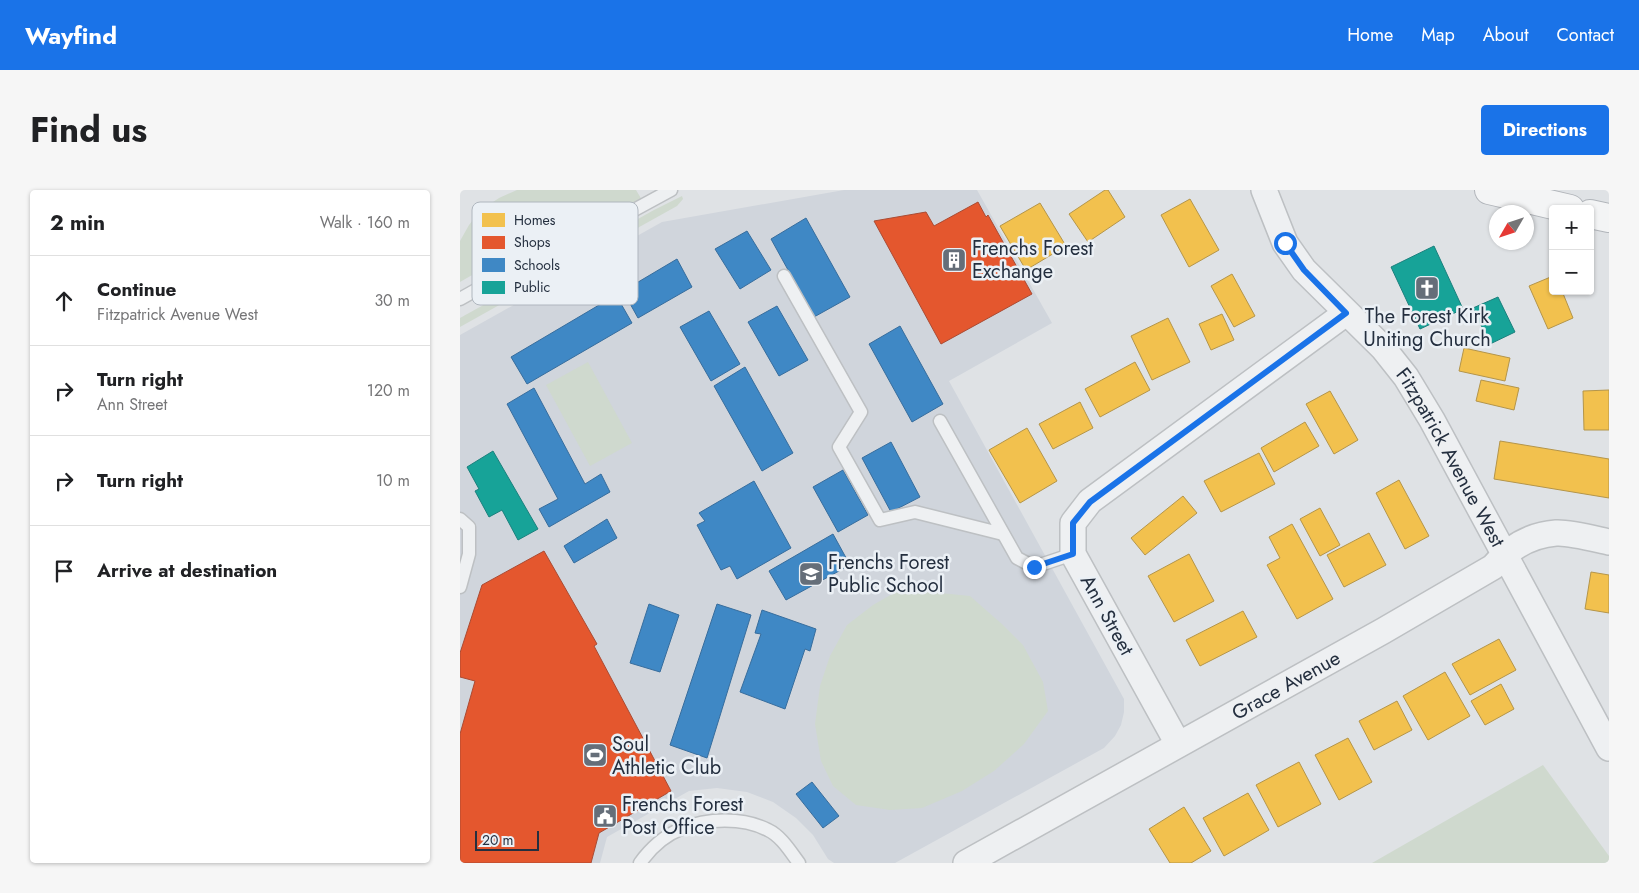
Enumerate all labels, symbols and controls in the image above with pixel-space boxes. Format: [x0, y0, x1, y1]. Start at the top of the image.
text: Wayfind [25, 18, 117, 53]
text: Home [1347, 22, 1393, 48]
text: Map [1421, 22, 1455, 48]
text: About [1483, 22, 1528, 48]
text: Contact [1556, 22, 1614, 48]
text: Find us [30, 105, 147, 155]
button: Directions [1481, 105, 1609, 155]
legend [472, 202, 638, 305]
north arrow [1489, 205, 1534, 250]
map controls [1549, 205, 1594, 295]
button: + [1549, 205, 1594, 250]
text: 2 min [50, 208, 105, 238]
text: Homes [514, 210, 556, 230]
text: Walk · 160 m [320, 211, 410, 234]
text: Shops [514, 232, 551, 252]
route start [1274, 232, 1297, 255]
place label: Frenchs Forest Exchange [972, 234, 1093, 286]
building icon: Frenchs Forest Exchange [941, 247, 967, 273]
button: − [1549, 250, 1594, 295]
text: Schools [514, 255, 560, 275]
church icon: The Forest Kirk Uniting Church [1414, 275, 1440, 301]
text: Continue [97, 276, 176, 303]
text: Public [514, 277, 550, 297]
icon: ahead [50, 287, 78, 315]
text: 30 m [374, 289, 410, 312]
place label: The Forest Kirk Uniting Church [1363, 302, 1491, 354]
text: Fitzpatrick Avenue West [97, 303, 258, 326]
street label: Fitzpatrick Avenue West [1389, 361, 1512, 552]
text: Turn right [97, 366, 183, 393]
icon: right [50, 377, 78, 405]
text: 120 m [367, 379, 410, 402]
text: Ann Street [97, 393, 167, 416]
icon: right [50, 467, 78, 495]
text: Turn right [97, 467, 183, 494]
text: 10 m [376, 469, 410, 492]
place label: Frenchs Forest Public School [828, 548, 949, 600]
route end [1023, 556, 1046, 579]
icon: arrive [50, 557, 78, 585]
text: Arrive at destination [97, 557, 277, 584]
school or university icon: Frenchs Forest Public School [798, 561, 824, 587]
street label: Ann Street [1073, 570, 1141, 661]
street label: Grace Avenue [1226, 643, 1345, 727]
place label: Soul Athletic Club [612, 730, 721, 782]
sports icon: Soul Athletic Club [582, 742, 608, 768]
place label: Frenchs Forest Post Office [622, 790, 743, 842]
public building icon: Frenchs Forest Post Office [592, 803, 618, 829]
scale bar [475, 828, 539, 851]
text: 20 m [482, 830, 514, 850]

